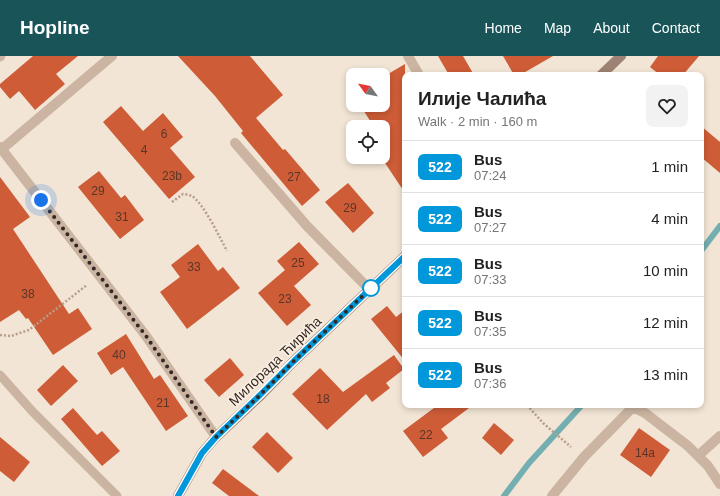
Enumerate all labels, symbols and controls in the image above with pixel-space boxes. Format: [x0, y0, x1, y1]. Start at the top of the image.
text: Hopline [20, 17, 90, 38]
text: Home [485, 20, 522, 36]
text: Map [544, 20, 571, 36]
text: About [593, 20, 630, 36]
text: Contact [652, 20, 700, 36]
north arrow [346, 68, 390, 112]
map controls [346, 68, 390, 164]
button: heart [646, 85, 688, 127]
text: Илије Чалића [418, 88, 546, 109]
text: Walk · 2 min · 160 m [418, 114, 537, 129]
button: locate [346, 120, 390, 164]
house number: 6 [161, 127, 168, 141]
house number: 4 [141, 143, 148, 157]
text: Bus [474, 151, 502, 168]
text: 1 min [651, 158, 688, 175]
text: 522 [428, 159, 452, 175]
text: 07:24 [474, 168, 507, 183]
house number: 23b [162, 169, 182, 183]
house number: 27 [287, 170, 301, 184]
house number: 29 [91, 184, 105, 198]
your location [31, 190, 51, 210]
house number: 29 [343, 201, 357, 215]
text: Bus [474, 203, 502, 220]
house number: 31 [115, 210, 129, 224]
text: 4 min [651, 210, 688, 227]
text: 522 [428, 211, 452, 227]
text: 07:27 [474, 220, 507, 235]
text: Bus [474, 255, 502, 272]
house number: 25 [291, 256, 305, 270]
house number: 33 [187, 260, 201, 274]
text: 10 min [643, 262, 688, 279]
text: 522 [428, 263, 452, 279]
text: 07:33 [474, 272, 507, 287]
unlabelled marker [362, 279, 380, 297]
house number: 38 [21, 287, 35, 301]
house number: 23 [278, 292, 292, 306]
text: Bus [474, 307, 502, 324]
street label: Милорада Ћирића [226, 313, 325, 409]
text: 12 min [643, 314, 688, 331]
text: 522 [428, 315, 452, 331]
text: 07:35 [474, 324, 507, 339]
house number: 40 [112, 348, 126, 362]
text: Bus [474, 359, 502, 376]
text: 13 min [643, 366, 688, 383]
text: 522 [428, 367, 452, 383]
text: 07:36 [474, 376, 507, 391]
house number: 18 [316, 392, 330, 406]
house number: 21 [156, 396, 170, 410]
house number: 22 [419, 428, 433, 442]
house number: 14a [635, 446, 655, 460]

